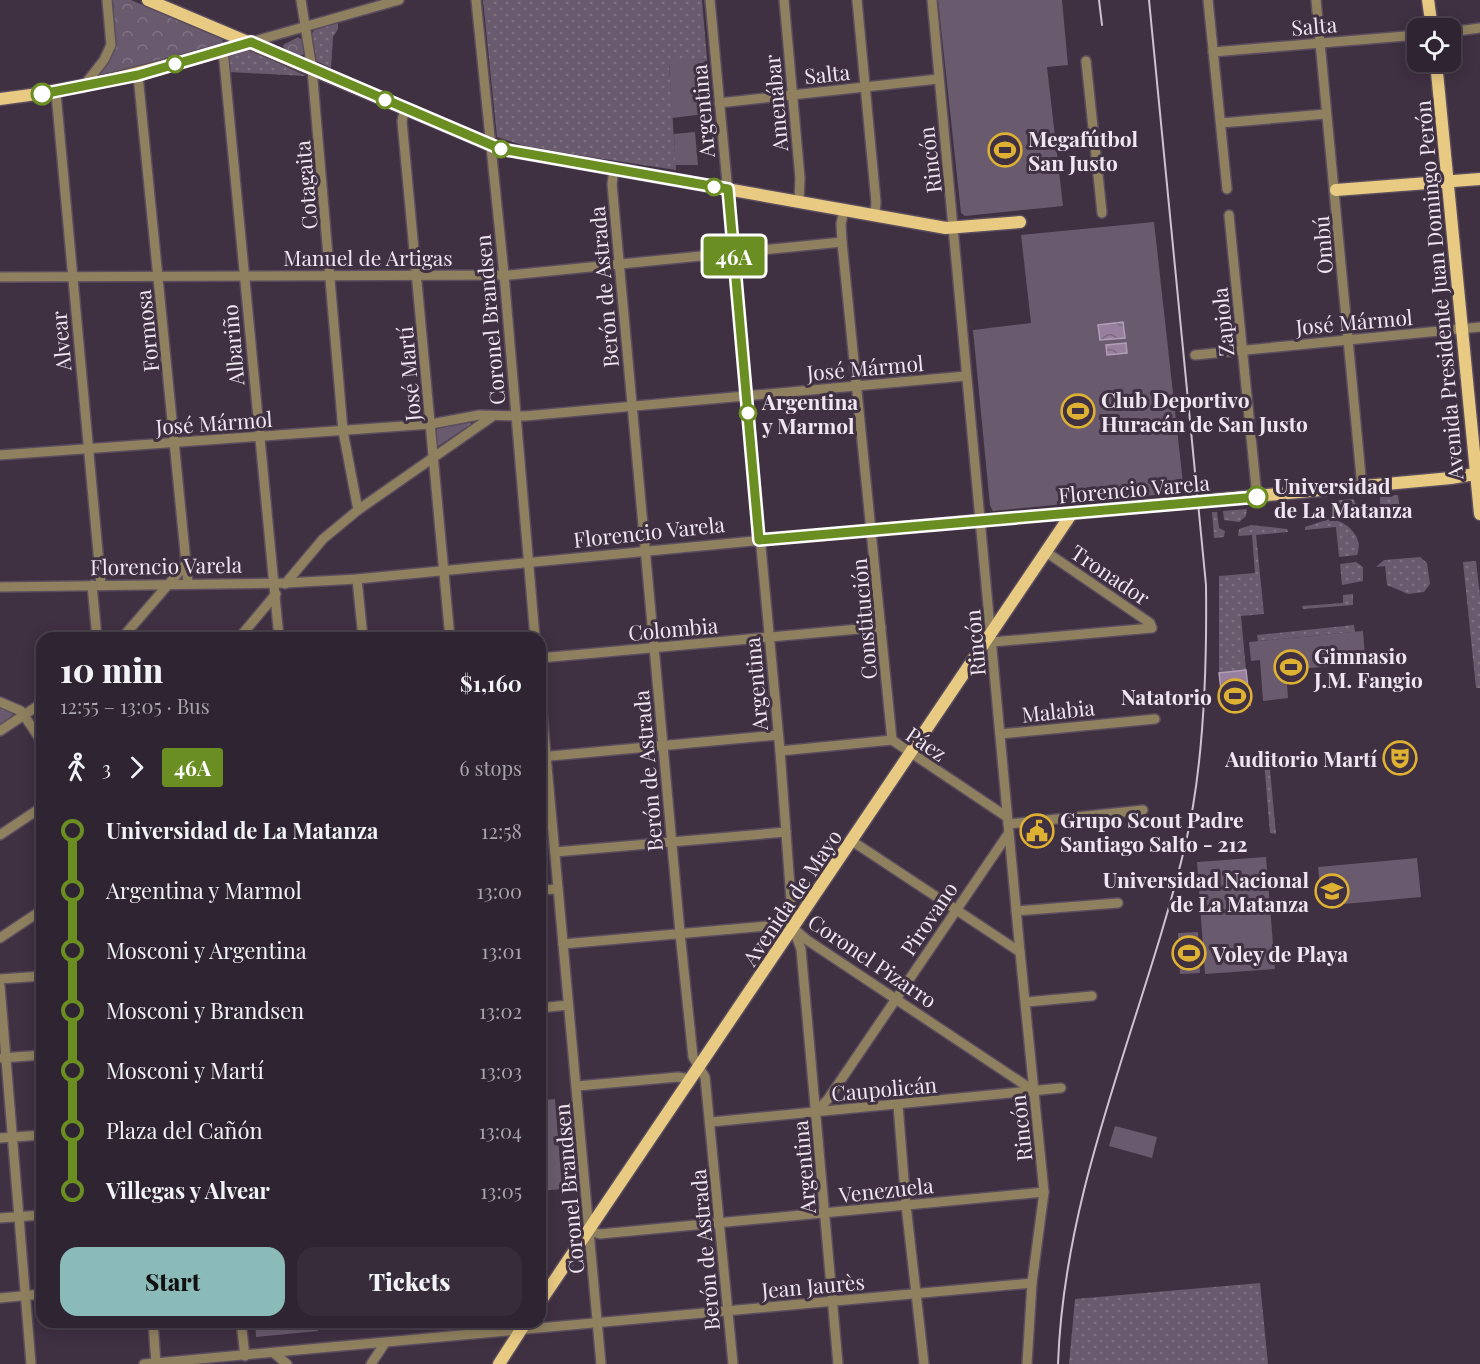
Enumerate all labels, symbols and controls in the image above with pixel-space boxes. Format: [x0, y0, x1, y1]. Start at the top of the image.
street label: Salta [1290, 9, 1339, 41]
map controls [1407, 18, 1461, 72]
button: locate [1407, 18, 1461, 72]
street label: Amenábar [757, 53, 793, 154]
unlabelled marker [166, 55, 184, 73]
street label: Salta [803, 57, 852, 89]
street label: Argentina [684, 63, 720, 160]
unlabelled marker [31, 83, 53, 105]
unlabelled marker [376, 91, 394, 109]
street label: Avenida Presidente Juan Domingo Perón [1407, 99, 1469, 482]
place label: Megafútbol San Justo [1028, 124, 1138, 176]
street label: Rincón [911, 125, 947, 195]
sports icon: Megafútbol San Justo [987, 132, 1023, 168]
street label: Cotagaita [287, 139, 323, 231]
unlabelled marker [492, 140, 510, 158]
unlabelled marker [705, 178, 723, 196]
street label: Berón de Astrada [582, 205, 624, 369]
street label: Ombú [1306, 215, 1338, 275]
street label: Coronel Brandsen [468, 233, 510, 406]
line badge: 46A [700, 236, 768, 276]
text: 46A [716, 242, 752, 270]
street label: Manuel de Artigas [283, 243, 453, 271]
street label: Zapiola [1204, 286, 1240, 358]
street label: Formosa [128, 288, 164, 373]
street label: José Mármol [1293, 302, 1414, 340]
street label: Albariño [215, 303, 250, 388]
street label: Alvear [43, 309, 77, 373]
street label: José Martí [390, 326, 426, 423]
street label: José Mármol [804, 348, 925, 386]
place label: Club Deportivo Huracán de San Justo [1101, 385, 1308, 437]
place label: Argentina y Marmol [761, 387, 858, 439]
sports icon: Club Deportivo Huracán de San Justo [1060, 393, 1096, 429]
street label: José Mármol [154, 404, 273, 440]
marker: Argentina y Marmol [739, 404, 757, 422]
street label: Florencio Varela [1057, 467, 1211, 509]
place label: Universidad de La Matanza [1274, 471, 1413, 523]
marker: Universidad de La Matanza [1246, 486, 1268, 508]
street label: Florencio Varela [572, 509, 727, 553]
street label: Tronador [1066, 537, 1156, 611]
street label: Florencio Varela [90, 550, 243, 580]
street label: Constitución [844, 557, 882, 681]
street label: Rincón [957, 608, 991, 677]
street label: Colombia [627, 610, 720, 646]
street label: Argentina [737, 636, 773, 733]
place label: Gimnasio J.M. Fangio [1313, 641, 1423, 693]
text: 10 min [60, 647, 163, 691]
sports icon: Gimnasio J.M. Fangio [1273, 649, 1309, 685]
text: $1,160 [460, 668, 522, 698]
sports icon: Natatorio [1217, 678, 1253, 714]
place label: Natatorio [1121, 682, 1212, 710]
street label: Berón de Astrada [626, 689, 668, 853]
text: 12:55 – 13:05 · Bus [60, 692, 210, 719]
street label: Malabia [1020, 692, 1097, 728]
street label: Páez [901, 719, 953, 767]
theatre icon: Auditorio Martí [1382, 740, 1418, 776]
place label: Auditorio Martí [1224, 744, 1377, 772]
icon: walk [60, 751, 93, 784]
icon: forward [120, 751, 153, 784]
text: 46A [174, 753, 211, 781]
text: 3 [102, 754, 111, 781]
text: 6 stops [459, 754, 522, 781]
place label: Grupo Scout Padre Santiago Salto - 212 [1060, 805, 1248, 857]
public building icon: Grupo Scout Padre Santiago Salto - 212 [1019, 813, 1055, 849]
text: Universidad de La Matanza [106, 815, 379, 845]
text: 12:58 [481, 817, 522, 844]
street label: Avenida de Mayo [734, 823, 847, 971]
place label: Universidad Nacional de La Matanza [1103, 865, 1309, 917]
school or university icon: Universidad Nacional de La Matanza [1314, 873, 1350, 909]
text: Argentina y Marmol [106, 875, 302, 905]
street label: Pirovano [893, 876, 963, 960]
text: 13:00 [477, 877, 522, 904]
street label: Coronel Pizarro [803, 907, 943, 1013]
text: Mosconi y Argentina [106, 935, 307, 965]
sports icon: Voley de Playa [1171, 935, 1207, 971]
text: 13:01 [481, 937, 522, 964]
place label: Voley de Playa [1211, 939, 1348, 967]
text: Mosconi y Brandsen [106, 995, 304, 1025]
text: 13:02 [479, 997, 522, 1024]
text: Mosconi y Martí [106, 1055, 264, 1085]
text: 13:03 [480, 1057, 522, 1084]
street label: Caupolicán [830, 1069, 938, 1107]
street label: Rincón [1003, 1093, 1037, 1163]
street label: Coronel Brandsen [547, 1102, 589, 1275]
text: Plaza del Cañón [106, 1115, 263, 1145]
text: 13:04 [479, 1117, 522, 1144]
street label: Argentina [785, 1119, 821, 1216]
street label: Berón de Astrada [683, 1168, 725, 1332]
street label: Venezuela [836, 1170, 935, 1208]
text: Villegas y Alvear [106, 1175, 270, 1205]
text: 13:05 [480, 1177, 522, 1204]
button: Start [60, 1247, 285, 1316]
button: Tickets [297, 1247, 522, 1316]
street label: Jean Jaurès [759, 1267, 866, 1304]

